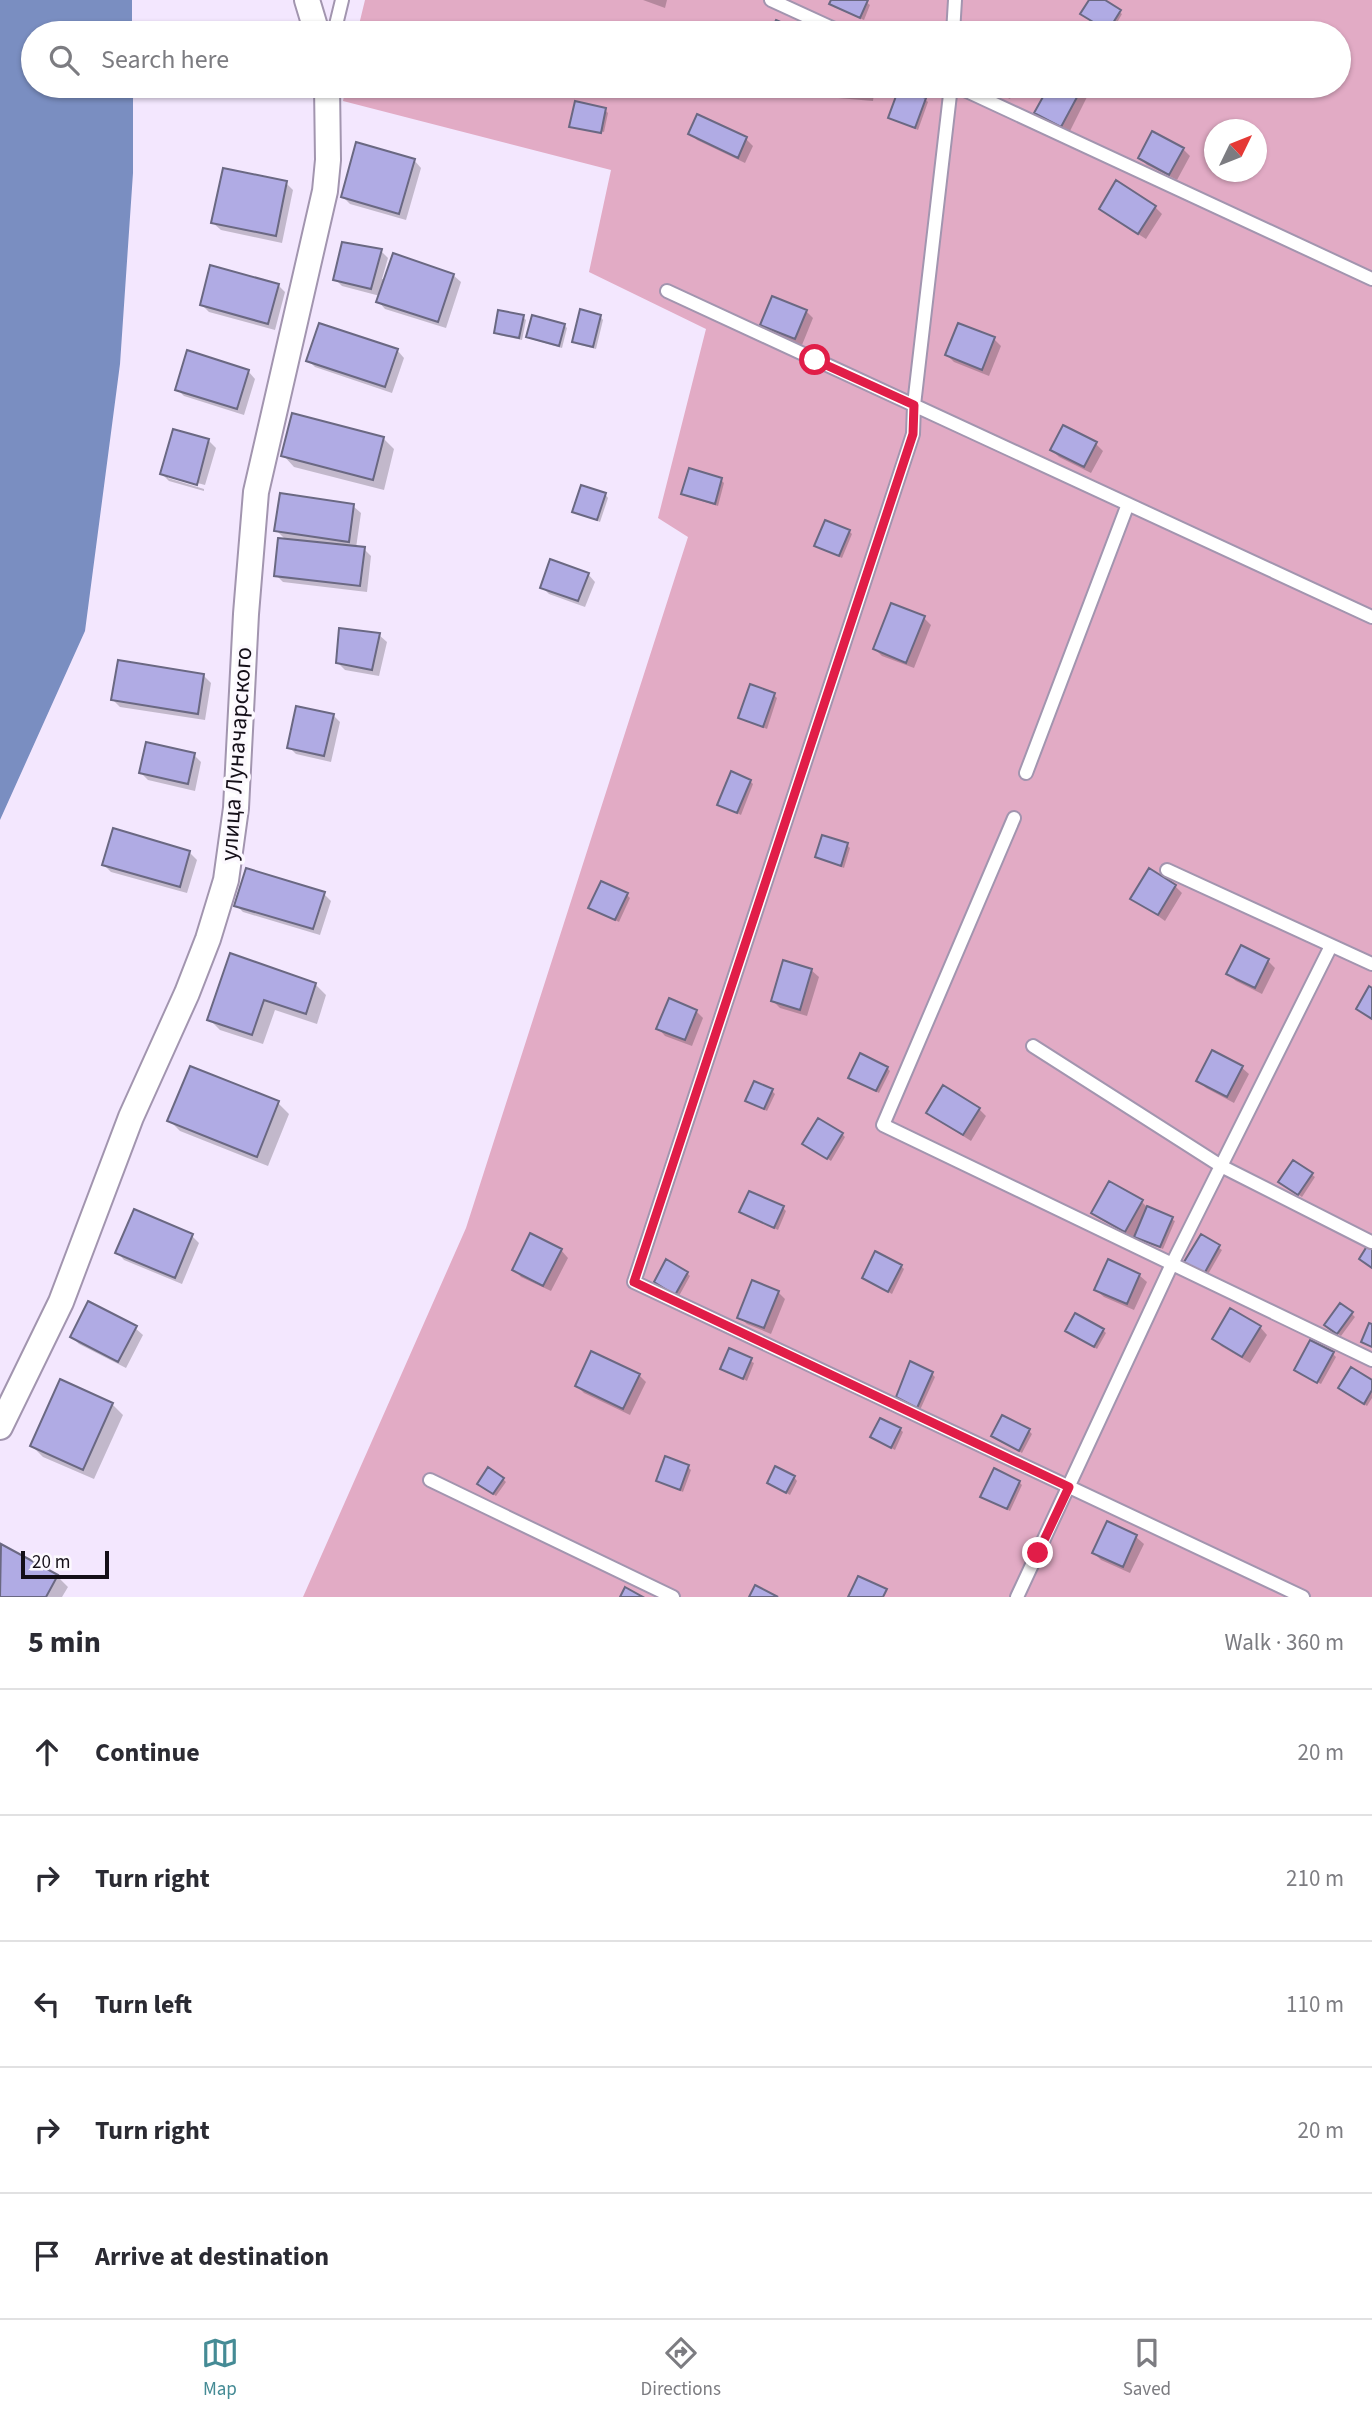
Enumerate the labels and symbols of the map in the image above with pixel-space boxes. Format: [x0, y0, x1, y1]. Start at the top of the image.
north arrow [1204, 119, 1267, 182]
route start [799, 344, 830, 375]
street label: улица Луначарского [212, 646, 261, 862]
route end [1022, 1537, 1053, 1568]
scale bar [21, 1548, 108, 1580]

